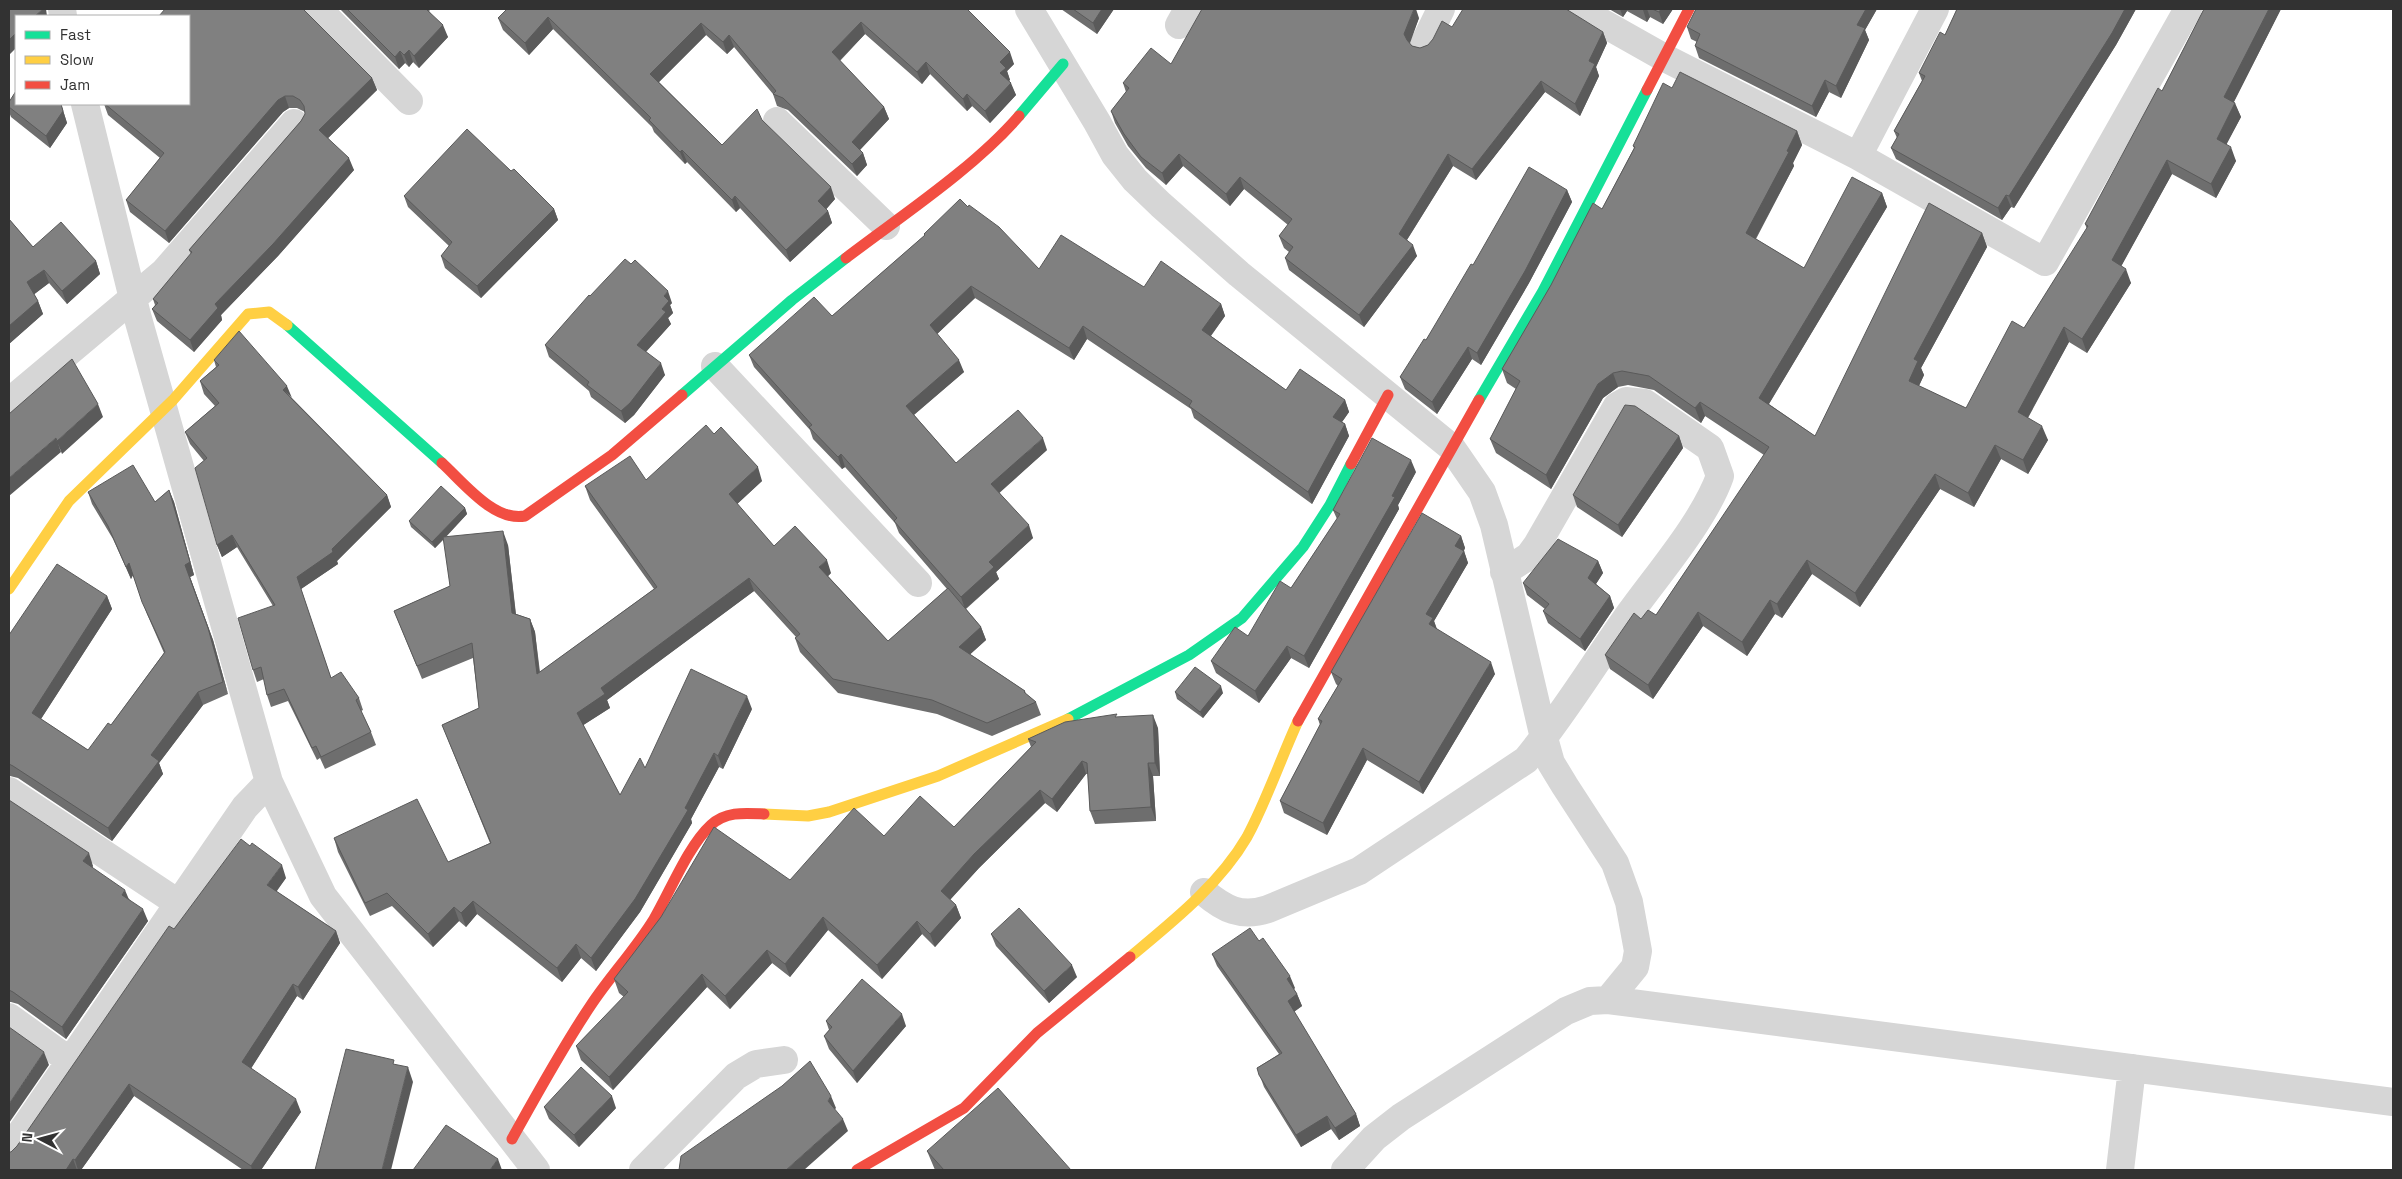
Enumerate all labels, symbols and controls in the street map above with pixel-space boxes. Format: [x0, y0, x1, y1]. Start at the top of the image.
legend [15, 15, 190, 105]
text: Fast [60, 25, 91, 44]
text: Slow [60, 50, 94, 69]
text: Jam [60, 75, 90, 94]
north arrow [15, 1114, 65, 1164]
text: N [18, 1132, 37, 1143]

